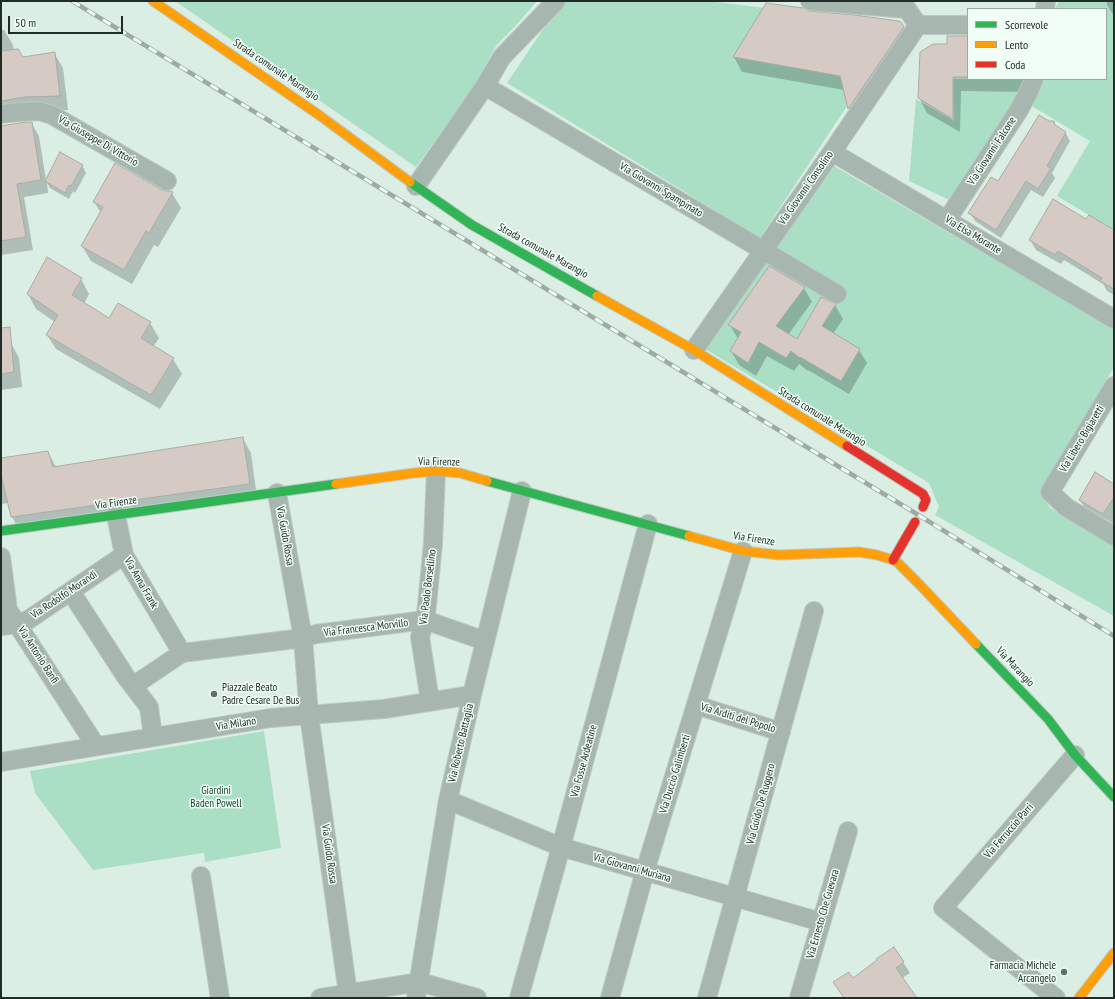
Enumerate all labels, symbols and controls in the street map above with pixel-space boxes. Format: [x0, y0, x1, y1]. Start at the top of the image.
scale bar [10, 8, 125, 34]
legend [967, 8, 1107, 80]
text: 50 m [15, 15, 36, 30]
text: Scorrevole [1005, 17, 1048, 32]
street label: Strada comunale Marangio [230, 36, 322, 104]
text: Lento [1005, 37, 1028, 52]
text: Coda [1005, 57, 1025, 72]
street label: Via Giuseppe Di Vittorio [56, 113, 140, 169]
street label: Via Giovanni Falcone [965, 114, 1019, 188]
street label: Via Giovanni Consolino [776, 149, 836, 227]
street label: Via Giovanni Spampinato [617, 160, 705, 220]
street label: Via Elsa Morante [942, 213, 1004, 257]
street label: Strada comunale Marangio [496, 221, 590, 281]
street label: Strada comunale Marangio [776, 385, 868, 449]
street label: Via Libero Bigiaretti [1057, 403, 1107, 475]
street label: Via Firenze [418, 455, 460, 469]
street label: Via Firenze [94, 494, 138, 512]
street label: Via Guido Rossa [273, 505, 297, 567]
street label: Via Firenze [732, 529, 776, 549]
street label: Via Paolo Borsellino [417, 548, 439, 626]
street label: Via Anna Frank [121, 555, 161, 611]
street label: Via Rodolfo Morandi [28, 568, 100, 622]
street label: Via Francesca Morvillo [323, 616, 409, 640]
street label: Via Antonio Banfi [15, 624, 61, 686]
street label: Via Marangio [993, 644, 1037, 690]
place label: Piazzale Beato Padre Cesare De Bus [222, 681, 299, 707]
marker: Piazzale Beato Padre Cesare De Bus [209, 689, 219, 699]
street label: Via Arditi del Popolo [699, 700, 777, 736]
street label: Via Roberto Battaglia [446, 702, 476, 784]
street label: Via Milano [215, 714, 257, 734]
street label: Via Fosse Ardeatine [568, 723, 600, 799]
street label: Via Duccio Galimberti [657, 733, 693, 815]
street label: Via Guido De Ruggero [744, 762, 778, 846]
park label: Giardini Baden Powell [190, 784, 242, 810]
street label: Via Ferruccio Parri [981, 801, 1037, 861]
street label: Via Guido Rossa [318, 823, 340, 885]
street label: Via Giovanni Muriana [591, 851, 673, 885]
street label: Via Ernesto Che Guevara [804, 868, 842, 960]
place label: Farmacia Michele Arcangelo [990, 959, 1056, 985]
marker: Farmacia Michele Arcangelo [1059, 967, 1069, 977]

